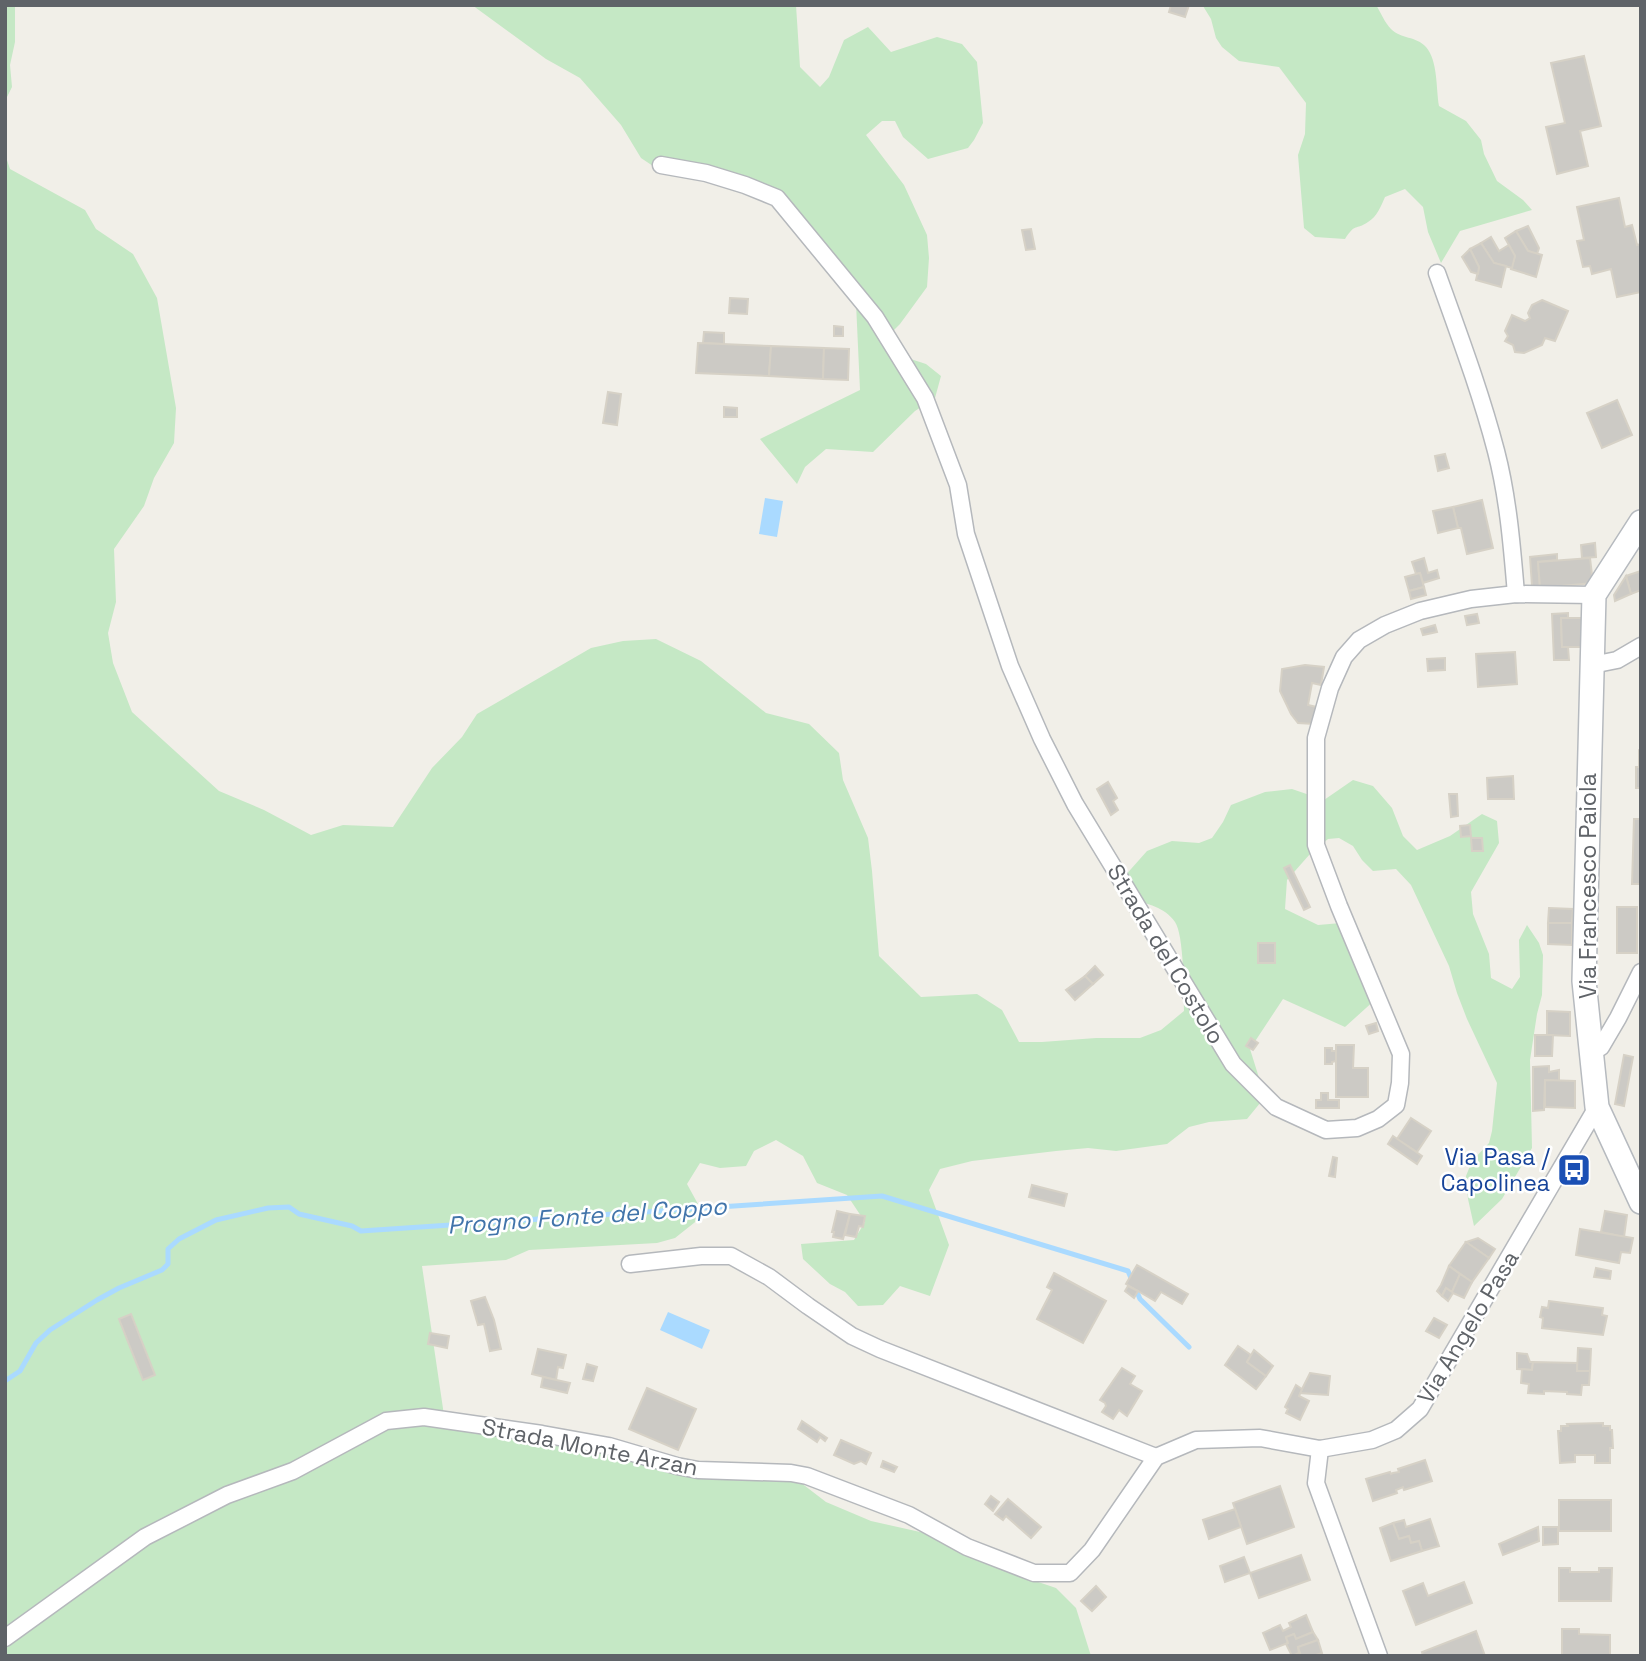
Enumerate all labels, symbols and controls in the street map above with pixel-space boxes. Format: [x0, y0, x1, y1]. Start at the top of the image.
street label: Via Francesco Paiola [1573, 773, 1603, 999]
street label: Strada del Costolo [1100, 858, 1232, 1050]
place label: Via Pasa / Capolinea [1441, 1142, 1550, 1198]
bus stop icon: Via Pasa / Capolinea [1555, 1151, 1593, 1189]
water label: Progno Fonte del Coppo [446, 1190, 729, 1241]
street label: Via Angelo Pasa [1410, 1245, 1526, 1409]
street label: Strada Monte Arzan [479, 1411, 701, 1483]

